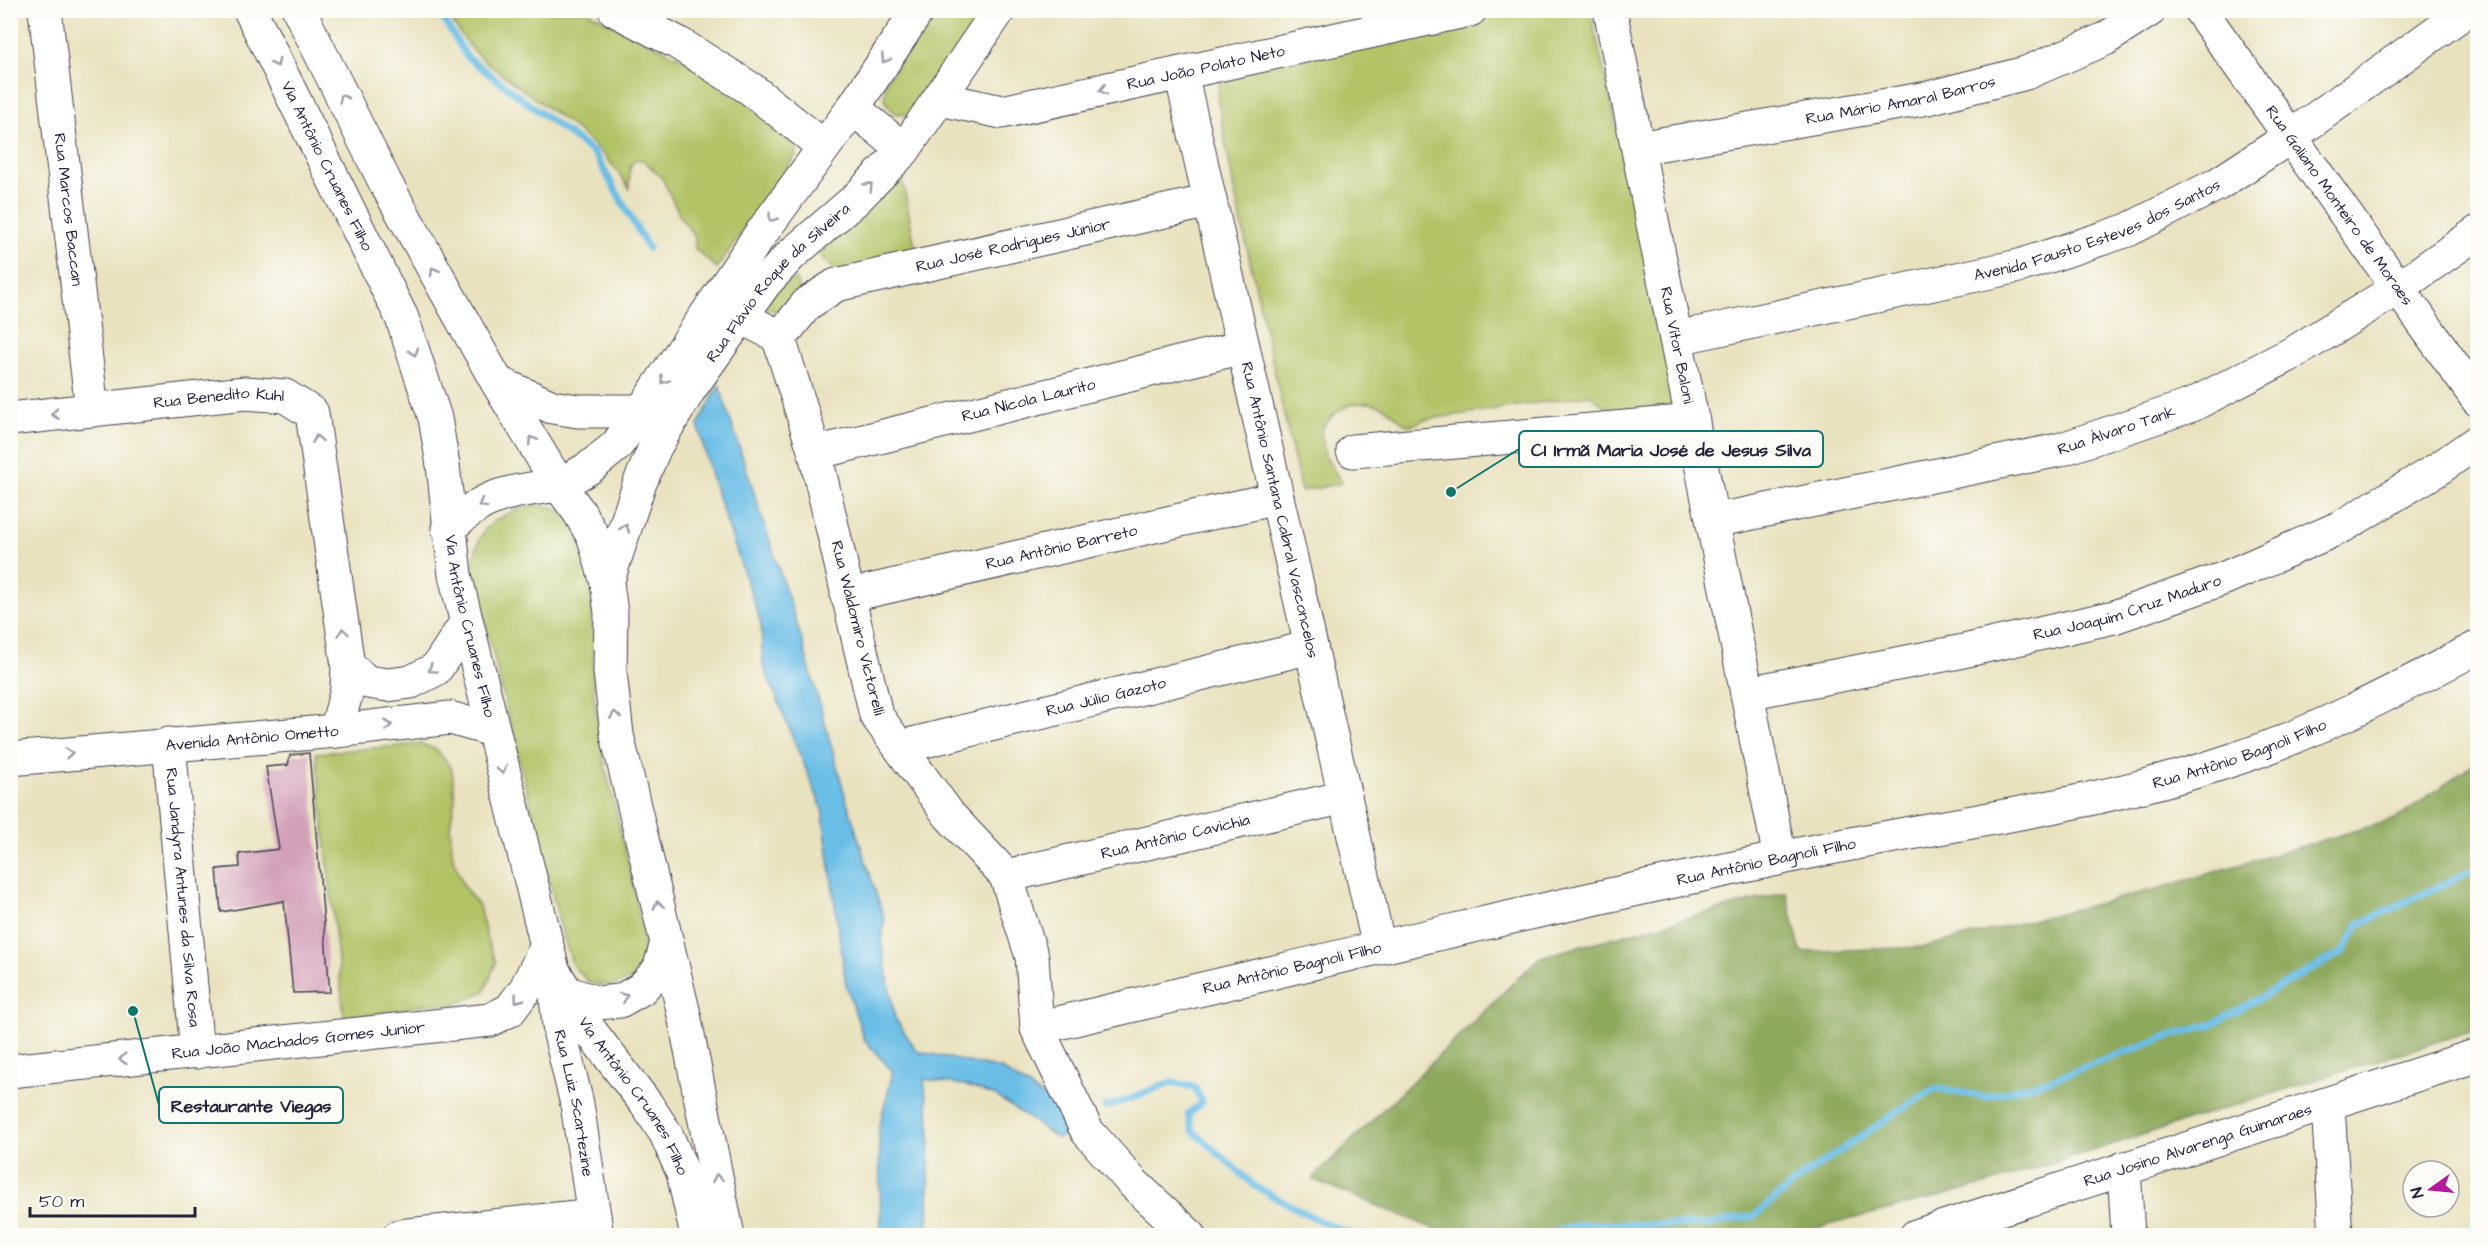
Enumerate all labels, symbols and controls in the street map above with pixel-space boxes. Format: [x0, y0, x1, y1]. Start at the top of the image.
street label: Rua João Polato Neto [1125, 40, 1287, 95]
one-way arrow [881, 52, 892, 63]
one-way arrow [268, 57, 280, 68]
street label: Rua Mário Amaral Barros [1804, 70, 1998, 130]
street label: Via Antônio Cruanes Filho [276, 77, 378, 255]
one-way arrow [1099, 83, 1109, 96]
one-way arrow [339, 94, 350, 105]
street label: Rua Galiano Monteiro de Moraes [2260, 101, 2418, 310]
street label: Rua Marcos Baccan [49, 132, 88, 287]
street label: Avenida Fausto Esteves dos Santos [1972, 174, 2224, 286]
one-way arrow [862, 182, 873, 193]
street label: Rua Flávio Roque da Silveira [701, 198, 855, 367]
one-way arrow [768, 212, 779, 223]
street label: Rua José Rodrigues Júnior [914, 213, 1113, 278]
one-way arrow [430, 267, 441, 277]
street label: Rua Vítor Baloni [1655, 285, 1700, 406]
one-way arrow [406, 347, 419, 357]
street label: Rua Antônio Santana Cabral Vasconcelos [1236, 360, 1324, 660]
one-way arrow [660, 373, 671, 384]
street label: Rua Nícola Laurito [960, 373, 1098, 427]
street label: Rua Benedito Kuhl [152, 382, 285, 414]
street label: Rua Álvaro Tank [2055, 400, 2179, 461]
one-way arrow [50, 407, 60, 420]
callout: CI Irmã Maria José de Jesus Silva [1519, 431, 1823, 467]
one-way arrow [311, 434, 324, 444]
one-way arrow [527, 436, 539, 446]
text: CI Irmã Maria José de Jesus Silva [1531, 438, 1812, 463]
one-way arrow [478, 497, 488, 508]
street label: Rua Antônio Barreto [984, 519, 1139, 575]
one-way arrow [618, 523, 631, 534]
street label: Via Antônio Cruanes Filho [440, 533, 501, 720]
street label: Rua Waldomiro Victorelli [826, 538, 890, 718]
street label: Rua Joaquim Cruz Maduro [2031, 569, 2224, 646]
one-way arrow [338, 628, 350, 637]
one-way arrow [428, 662, 439, 673]
street label: Rua Júlio Gazoto [1044, 672, 1168, 722]
one-way arrow [609, 711, 622, 720]
street label: Rua Antônio Bagnoli Filho [2150, 714, 2330, 794]
one-way arrow [384, 719, 393, 731]
street label: Avenida Antônio Ometto [165, 720, 340, 757]
one-way arrow [64, 747, 73, 760]
one-way arrow [494, 765, 507, 775]
street label: Rua Jandyra Antunes da Silva Rosa [160, 767, 206, 1028]
street label: Rua Antônio Cavichia [1099, 808, 1252, 865]
street label: Rua Antônio Bagnoli Filho [1674, 832, 1858, 891]
one-way arrow [652, 901, 665, 911]
street label: Rua Antônio Bagnoli Filho [1201, 936, 1383, 1000]
one-way arrow [515, 992, 526, 1003]
one-way arrow [617, 992, 628, 1004]
street label: Via Antônio Cruanes Filho [573, 1012, 694, 1179]
street label: Rua João Machados Gomes Junior [171, 1016, 426, 1065]
street label: Rua Luiz Scartezine [548, 1027, 599, 1179]
one-way arrow [119, 1053, 128, 1065]
callout: Restaurante Viegas [159, 1087, 343, 1123]
text: Restaurante Viegas [171, 1094, 331, 1120]
street label: Rua Josino Alvarenga Guimaraes [2081, 1098, 2315, 1192]
north arrow [2401, 1159, 2461, 1219]
one-way arrow [711, 1173, 724, 1183]
scale bar [30, 1180, 195, 1218]
text: N [2406, 1185, 2429, 1200]
text: 50 m [39, 1189, 84, 1214]

